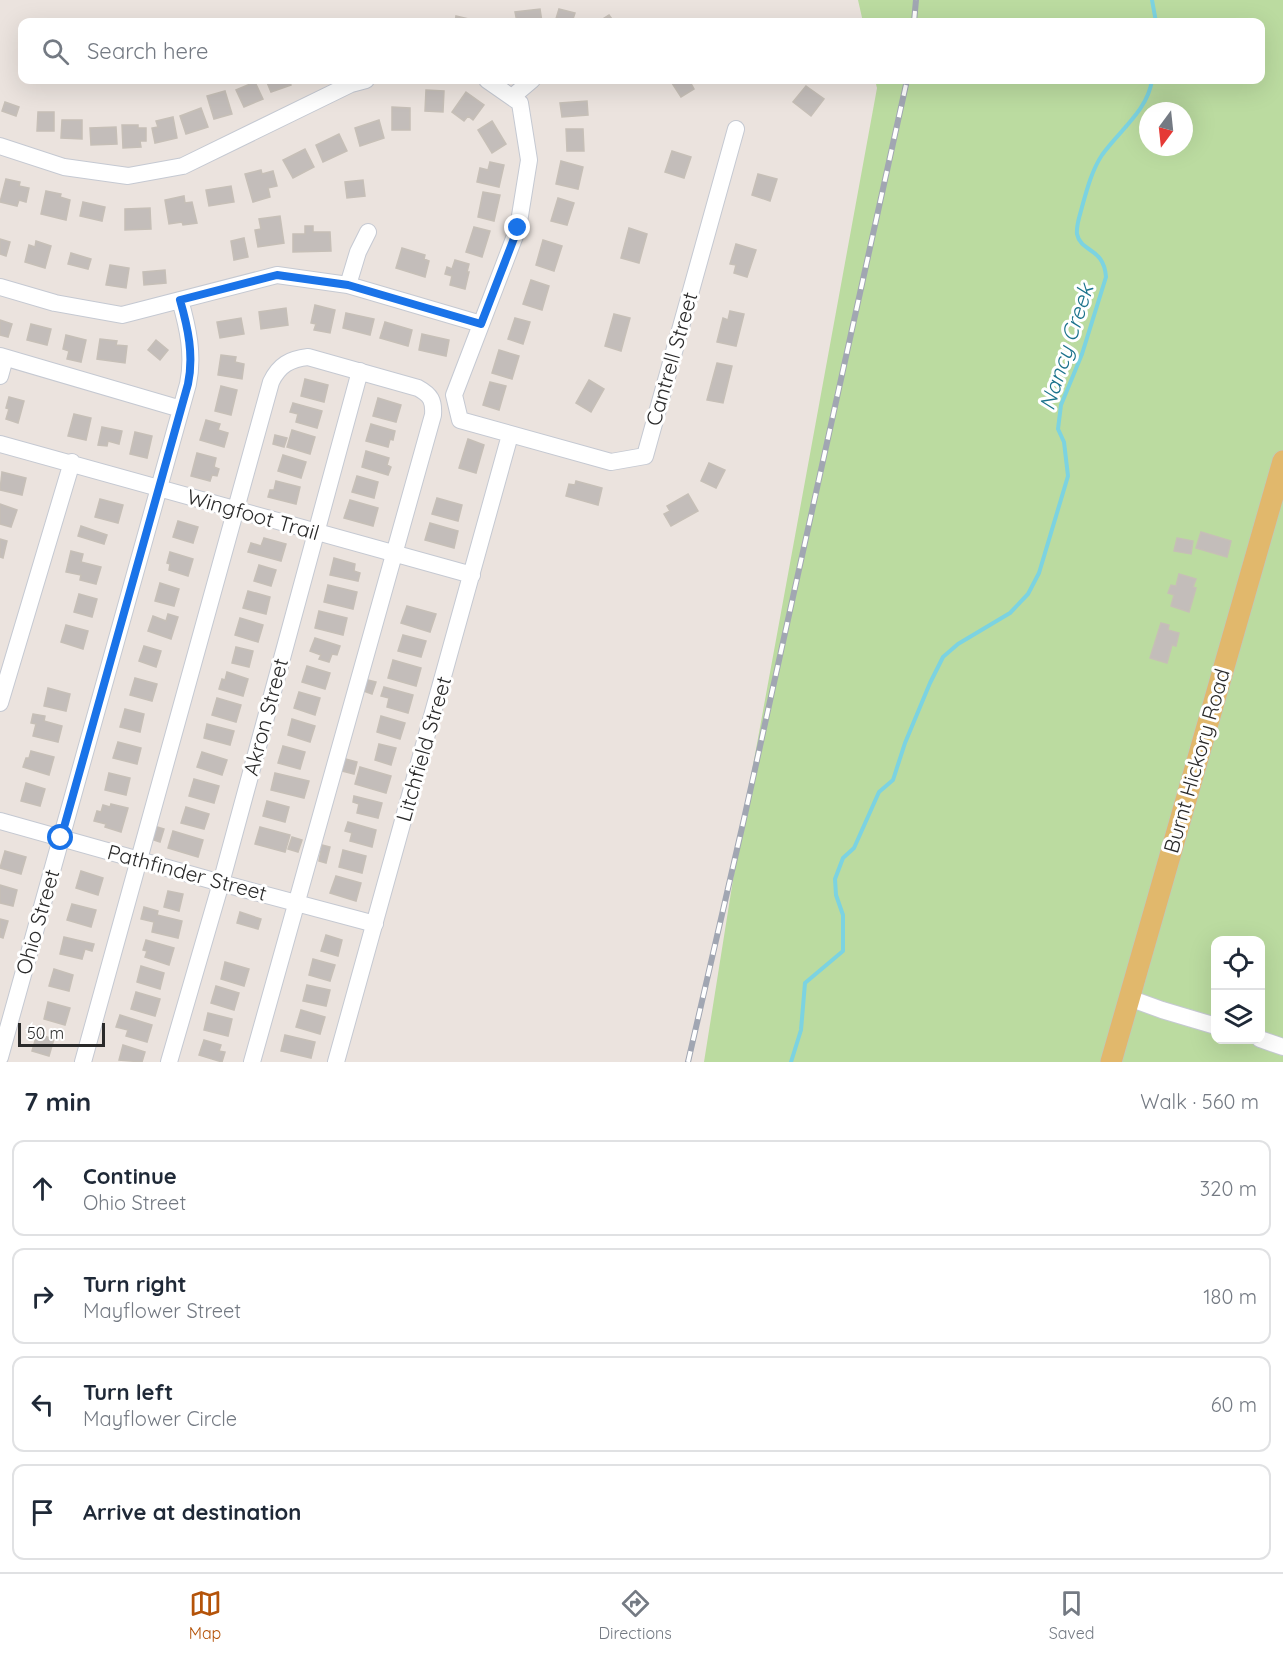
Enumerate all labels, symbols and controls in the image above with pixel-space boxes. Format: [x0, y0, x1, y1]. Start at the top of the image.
search box [18, 18, 1265, 84]
icon: search [39, 35, 72, 68]
text: Search here [87, 37, 208, 65]
north arrow [1139, 102, 1193, 156]
route end [504, 214, 530, 240]
water label: Nancy Creek [1032, 278, 1100, 414]
street label: Cantrell Street [640, 289, 703, 429]
street label: Wingfoot Trail [184, 483, 322, 545]
street label: Akron Street [237, 655, 293, 778]
street label: Burnt Hickory Road [1157, 666, 1235, 856]
street label: Litchfield Street [390, 673, 456, 824]
route start [47, 824, 73, 850]
street label: Pathfinder Street [105, 838, 270, 906]
street label: Ohio Street [10, 866, 64, 977]
map controls [1211, 936, 1265, 1044]
button: locate [1211, 936, 1265, 990]
button: layers [1211, 990, 1265, 1044]
scale bar [18, 1020, 105, 1048]
text: 50 m [27, 1023, 64, 1043]
text: 7 min [24, 1085, 91, 1118]
text: Walk · 560 m [1140, 1089, 1259, 1114]
text: Continue [83, 1162, 177, 1190]
icon: ahead [26, 1172, 59, 1205]
text: 320 m [1200, 1176, 1257, 1201]
text: Ohio Street [83, 1190, 186, 1215]
text: Turn right [83, 1270, 187, 1298]
icon: right [26, 1280, 59, 1313]
text: 180 m [1203, 1284, 1257, 1309]
text: Mayflower Street [83, 1298, 241, 1323]
text: Turn left [83, 1378, 173, 1406]
icon: left [26, 1388, 59, 1421]
text: 60 m [1211, 1392, 1257, 1417]
text: Mayflower Circle [83, 1406, 237, 1431]
icon: arrive [26, 1496, 59, 1529]
text: Arrive at destination [83, 1498, 301, 1526]
tab: Map [189, 1587, 222, 1643]
tab: Directions [599, 1587, 672, 1643]
tab: Saved [1049, 1587, 1094, 1643]

